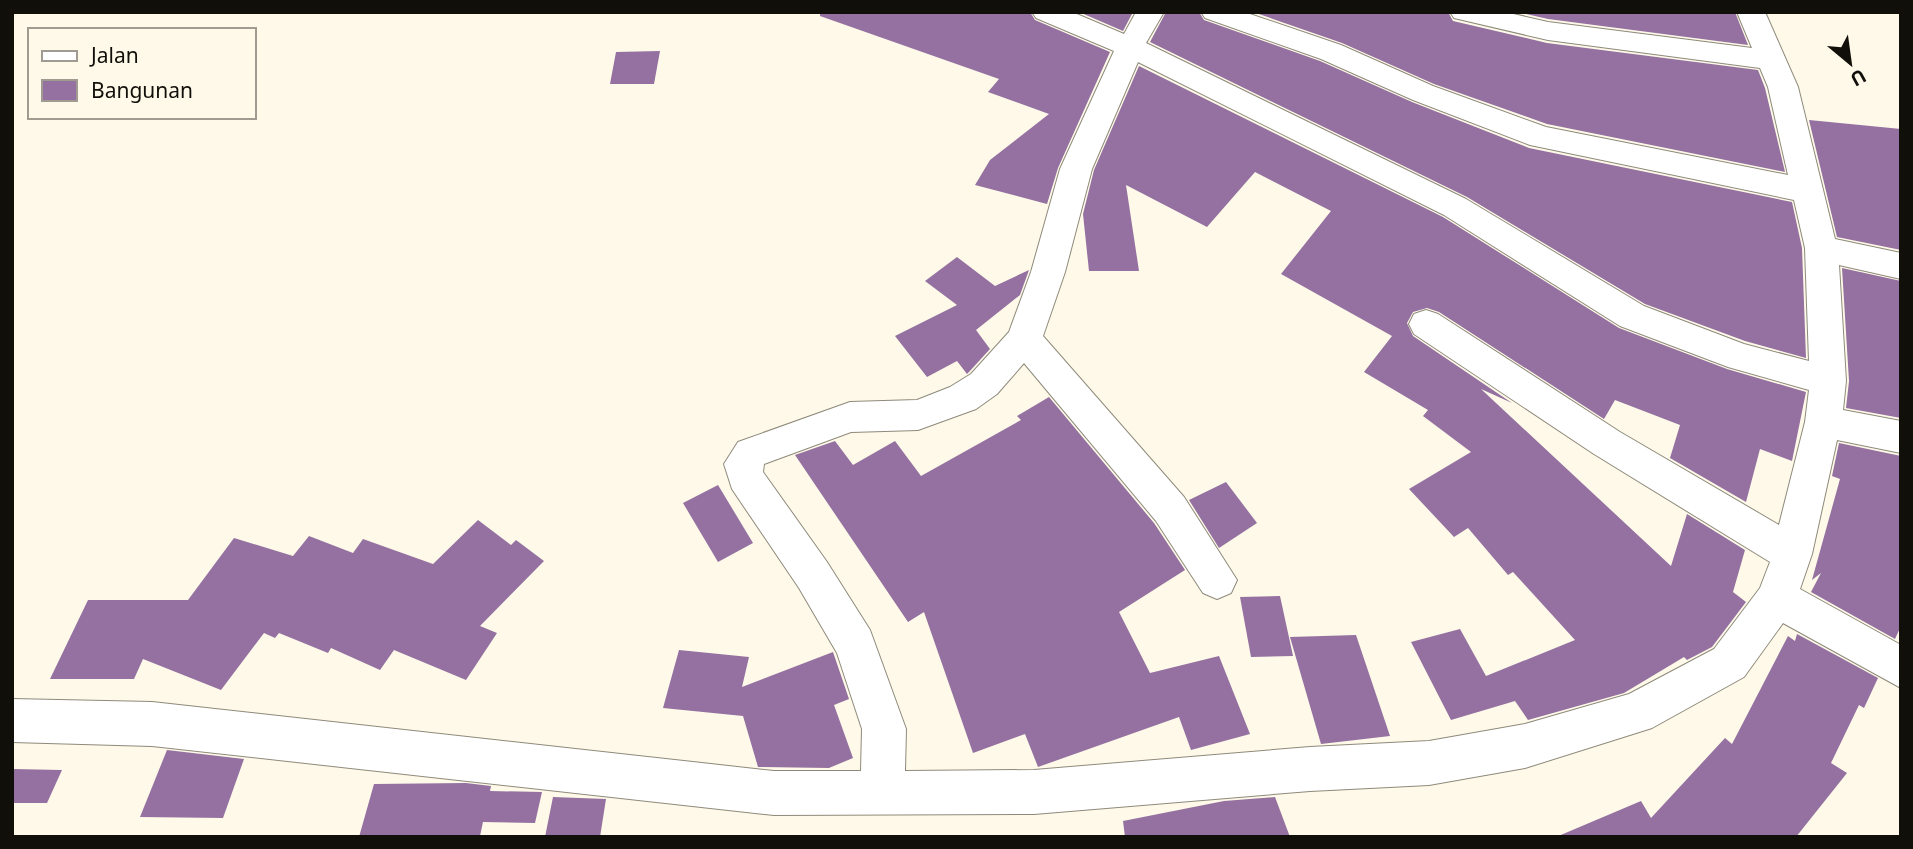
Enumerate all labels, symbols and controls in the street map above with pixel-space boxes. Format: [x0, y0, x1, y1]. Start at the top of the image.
legend [28, 28, 256, 119]
north arrow [1815, 28, 1885, 98]
text: Jalan [89, 41, 139, 69]
text: U [1846, 63, 1871, 93]
text: Bangunan [91, 76, 193, 104]

